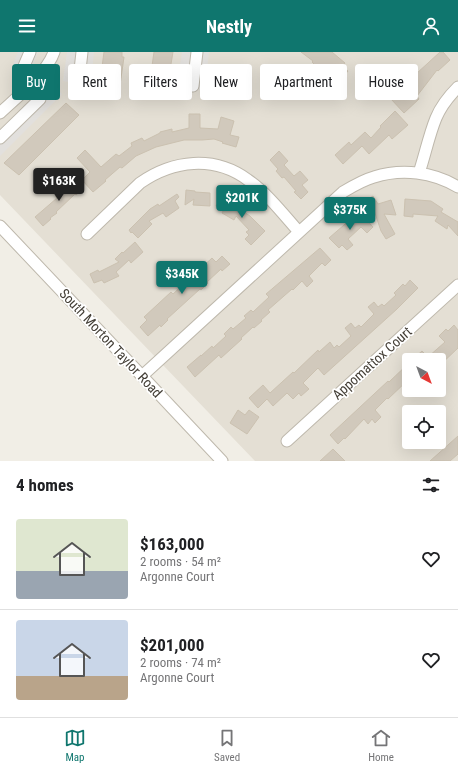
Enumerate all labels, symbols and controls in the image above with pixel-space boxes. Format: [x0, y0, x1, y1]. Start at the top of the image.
icon: menu [16, 15, 38, 37]
icon: person [420, 15, 442, 37]
text: Nestly [206, 16, 252, 37]
chip: Buy [12, 64, 60, 100]
chip: Rent [68, 64, 121, 100]
chip: Filters [129, 64, 192, 100]
chip: New [200, 64, 252, 100]
chip: Apartment [260, 64, 347, 100]
chip: House [355, 64, 418, 100]
pin: $163K [31, 168, 87, 202]
text: $163K [42, 173, 76, 188]
pin: $201K [214, 185, 270, 219]
text: $201K [225, 190, 259, 205]
pin: $375K [322, 197, 378, 231]
text: $375K [333, 202, 367, 217]
pin: $345K [154, 261, 210, 295]
text: $345K [165, 266, 199, 281]
street label: South Morton Taylor Road [56, 285, 166, 401]
street label: Appomattox Court [329, 323, 415, 403]
north arrow [402, 353, 446, 397]
map controls [402, 353, 446, 449]
button: locate [402, 405, 446, 449]
icon: filters [420, 474, 442, 496]
text: 4 homes [16, 475, 74, 495]
text: $163,000 [140, 534, 204, 554]
icon: home [48, 535, 96, 583]
icon: heart [420, 548, 442, 570]
text: 2 rooms · 54 m² [140, 554, 221, 569]
text: Argonne Court [140, 569, 214, 584]
text: $201,000 [140, 635, 204, 655]
icon: home [48, 636, 96, 684]
icon: heart [420, 649, 442, 671]
text: 2 rooms · 74 m² [140, 655, 221, 670]
text: Argonne Court [140, 670, 214, 685]
tab: Map [64, 727, 86, 764]
tab: Saved [214, 727, 240, 764]
tab: Home [368, 727, 394, 764]

